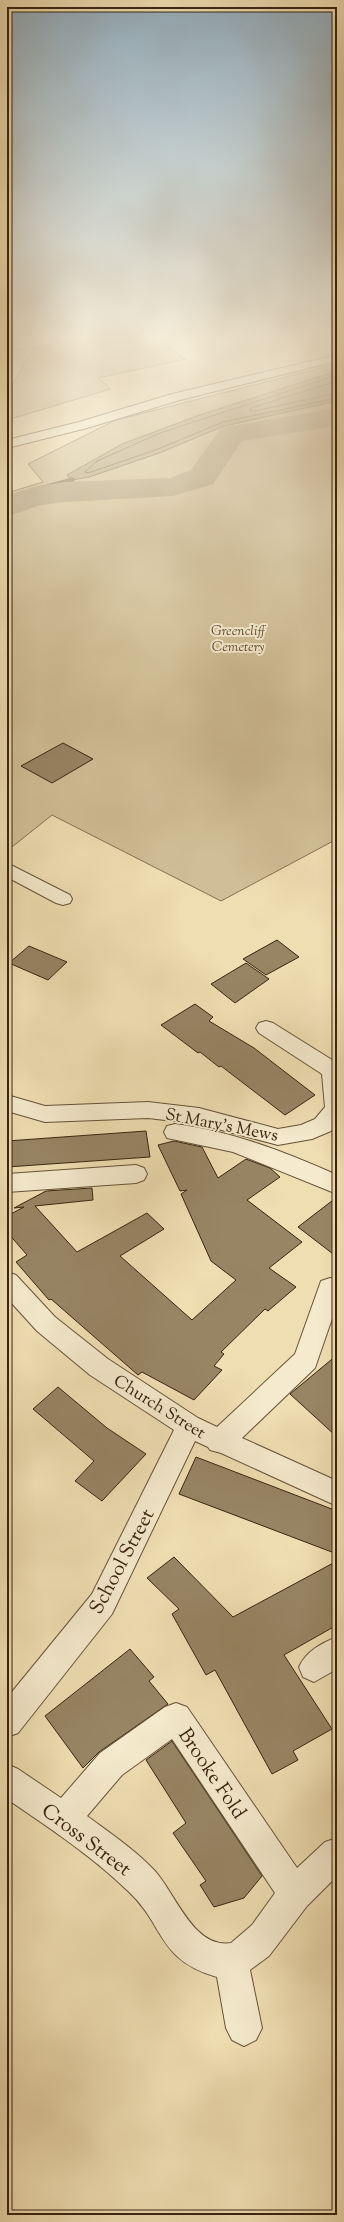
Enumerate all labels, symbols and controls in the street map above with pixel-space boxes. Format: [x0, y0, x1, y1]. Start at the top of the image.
park label: Greencliff Cemetery [211, 622, 267, 658]
street label: St Mary's Mews [163, 1103, 280, 1149]
street label: Church Street [108, 1370, 210, 1446]
street label: School Street [83, 1504, 163, 1620]
street label: Brooke Fold [170, 1723, 252, 1826]
street label: Cross Street [34, 1798, 137, 1885]

